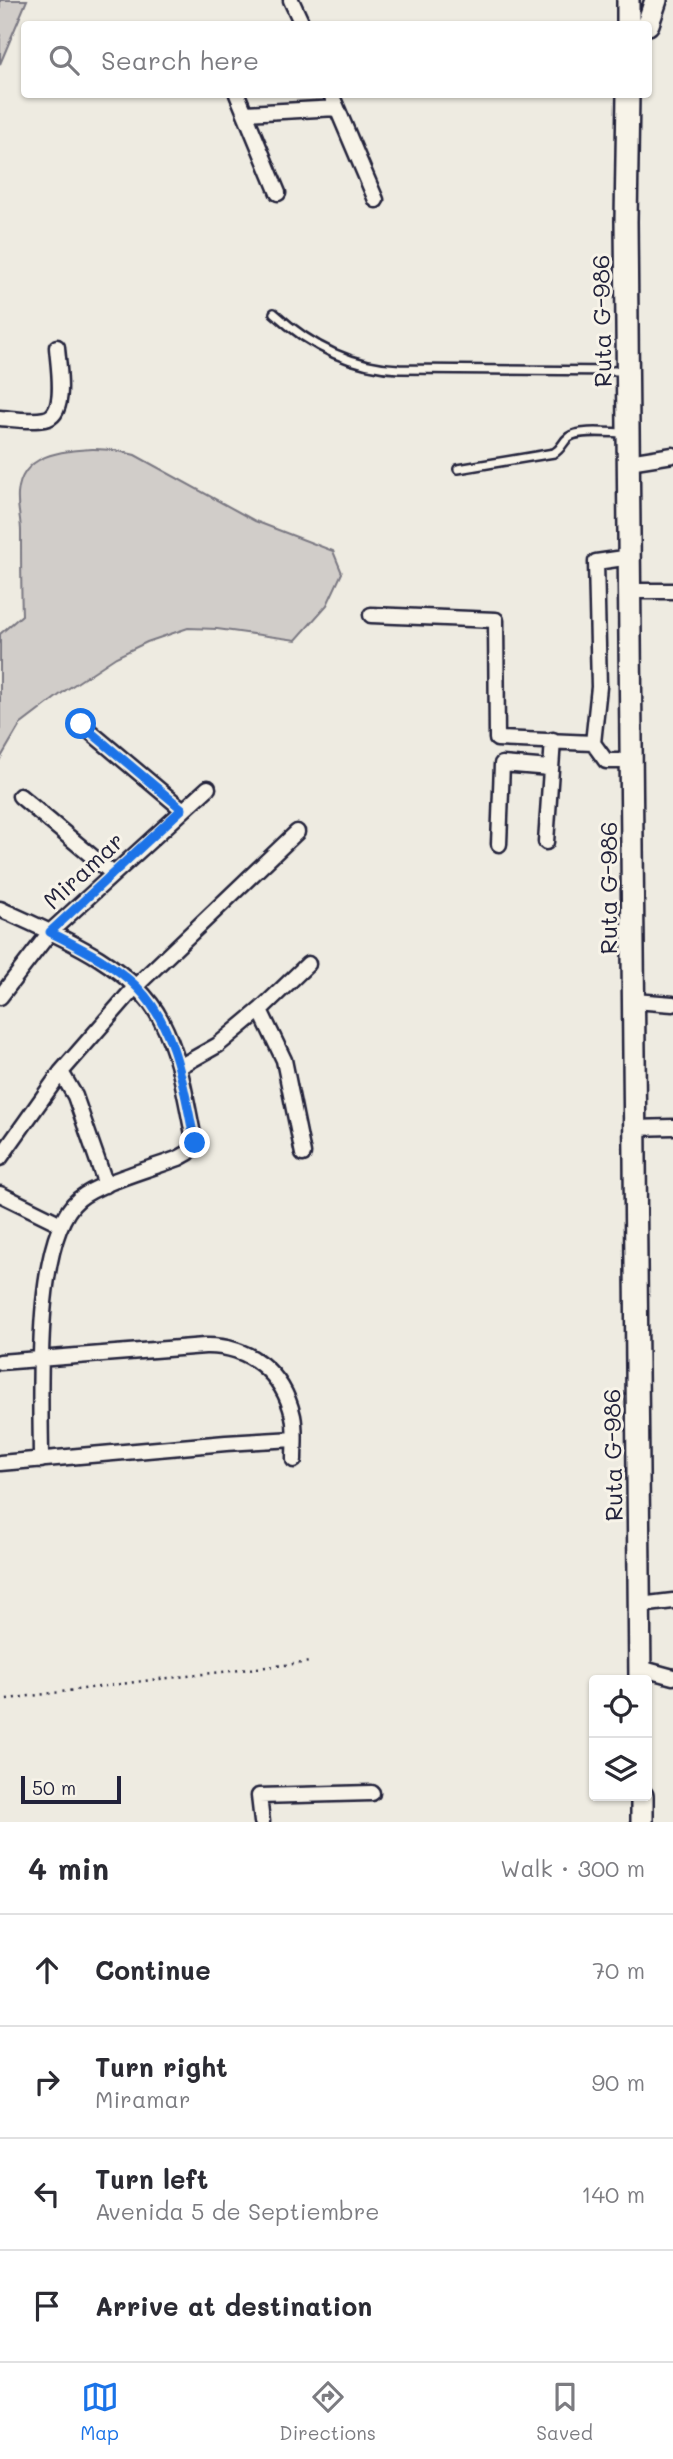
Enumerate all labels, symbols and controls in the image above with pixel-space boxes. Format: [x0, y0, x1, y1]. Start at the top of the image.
search box [21, 21, 652, 98]
icon: search [45, 41, 83, 79]
text: Search here [101, 43, 259, 77]
street label: Ruta G-986 [584, 254, 618, 388]
route start [65, 708, 96, 739]
street label: Ruta G-986 [592, 822, 623, 954]
street label: Miramar [36, 825, 130, 915]
route end [179, 1127, 210, 1158]
street label: Ruta G-986 [595, 1388, 629, 1522]
map controls [589, 1675, 652, 1801]
button: locate [589, 1675, 652, 1738]
button: layers [589, 1738, 652, 1801]
scale bar [21, 1773, 121, 1805]
text: 50 m [32, 1775, 76, 1800]
text: 4 min [28, 1848, 109, 1888]
text: Walk · 300 m [500, 1853, 645, 1883]
icon: ahead [28, 1951, 66, 1989]
text: Continue [95, 1953, 211, 1987]
text: 70 m [592, 1955, 645, 1985]
text: Turn right [95, 2050, 228, 2084]
icon: right [28, 2063, 66, 2101]
text: 90 m [592, 2067, 645, 2097]
text: Miramar [95, 2084, 190, 2114]
text: Turn left [95, 2162, 208, 2196]
icon: left [28, 2175, 66, 2213]
text: 140 m [581, 2179, 645, 2209]
text: Avenida 5 de Septiembre [95, 2196, 380, 2226]
icon: arrive [28, 2287, 66, 2325]
text: Arrive at destination [95, 2289, 372, 2323]
tab: Map [80, 2378, 119, 2445]
tab: Directions [279, 2378, 376, 2445]
tab: Saved [536, 2378, 593, 2445]

